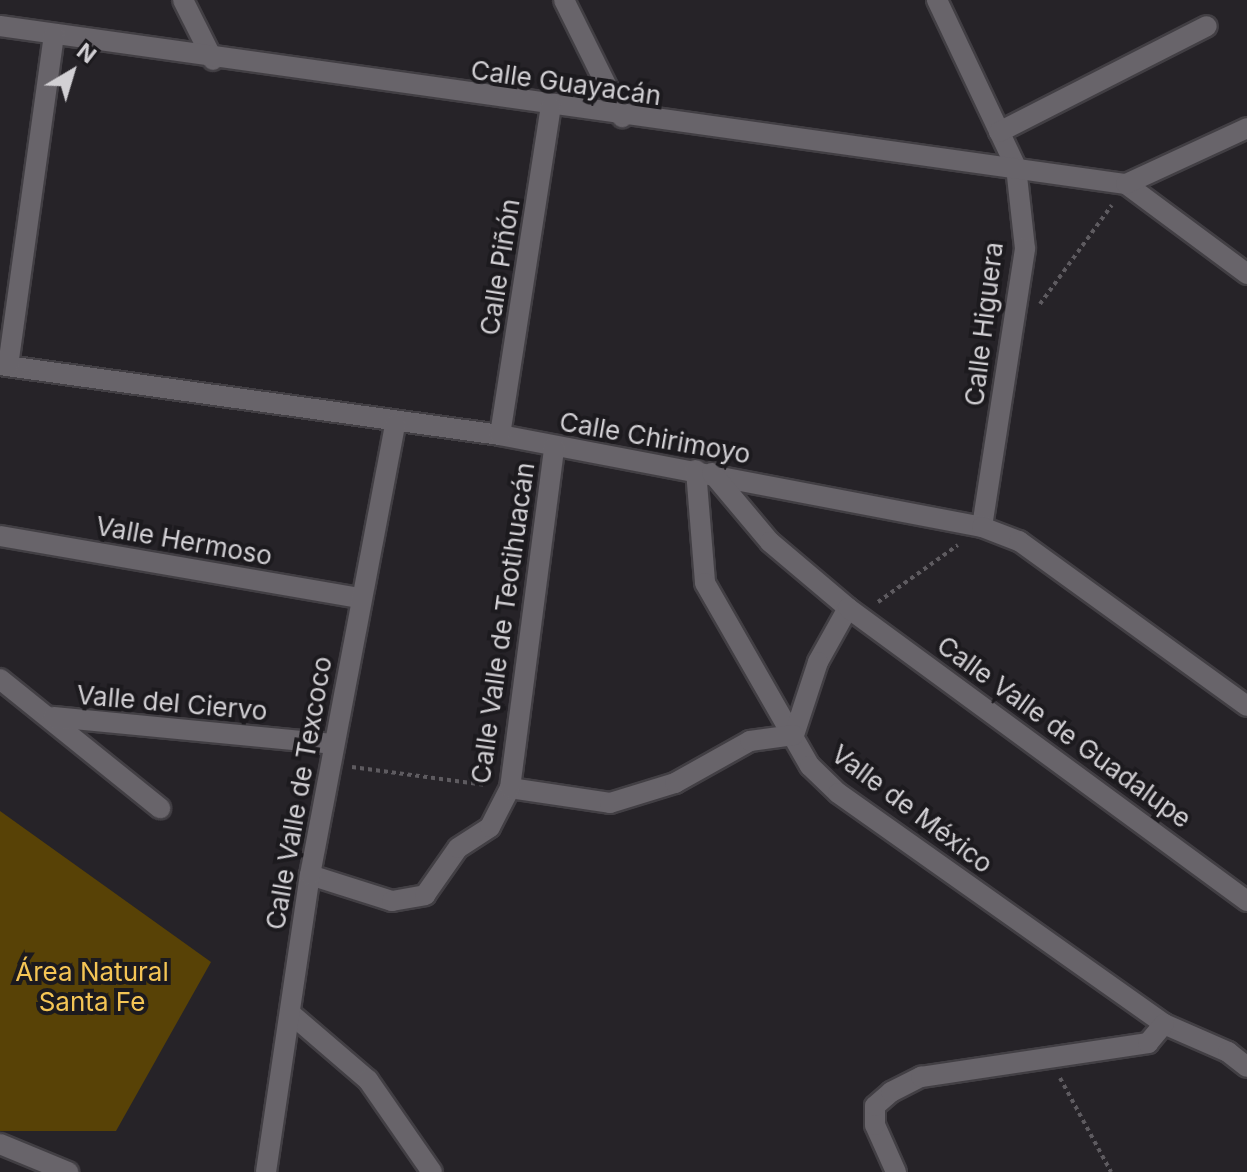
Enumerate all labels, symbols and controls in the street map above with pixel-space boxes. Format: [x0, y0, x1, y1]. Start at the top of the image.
north arrow [32, 32, 112, 112]
text: N [72, 38, 101, 68]
street label: Calle Guayacán [469, 54, 663, 112]
street label: Calle Piñón [474, 196, 526, 338]
street label: Calle Higuera [958, 240, 1010, 408]
street label: Calle Chirimoyo [557, 406, 753, 470]
street label: Calle Valle de Teotihuacán [465, 460, 541, 786]
street label: Valle Hermoso [93, 510, 275, 572]
street label: Calle Valle de Guadalupe [931, 629, 1197, 835]
street label: Calle Valle de Texcoco [260, 654, 338, 932]
street label: Valle del Ciervo [75, 679, 269, 727]
street label: Valle de México [825, 738, 999, 880]
park label: Área Natural Santa Fe [15, 956, 169, 1018]

